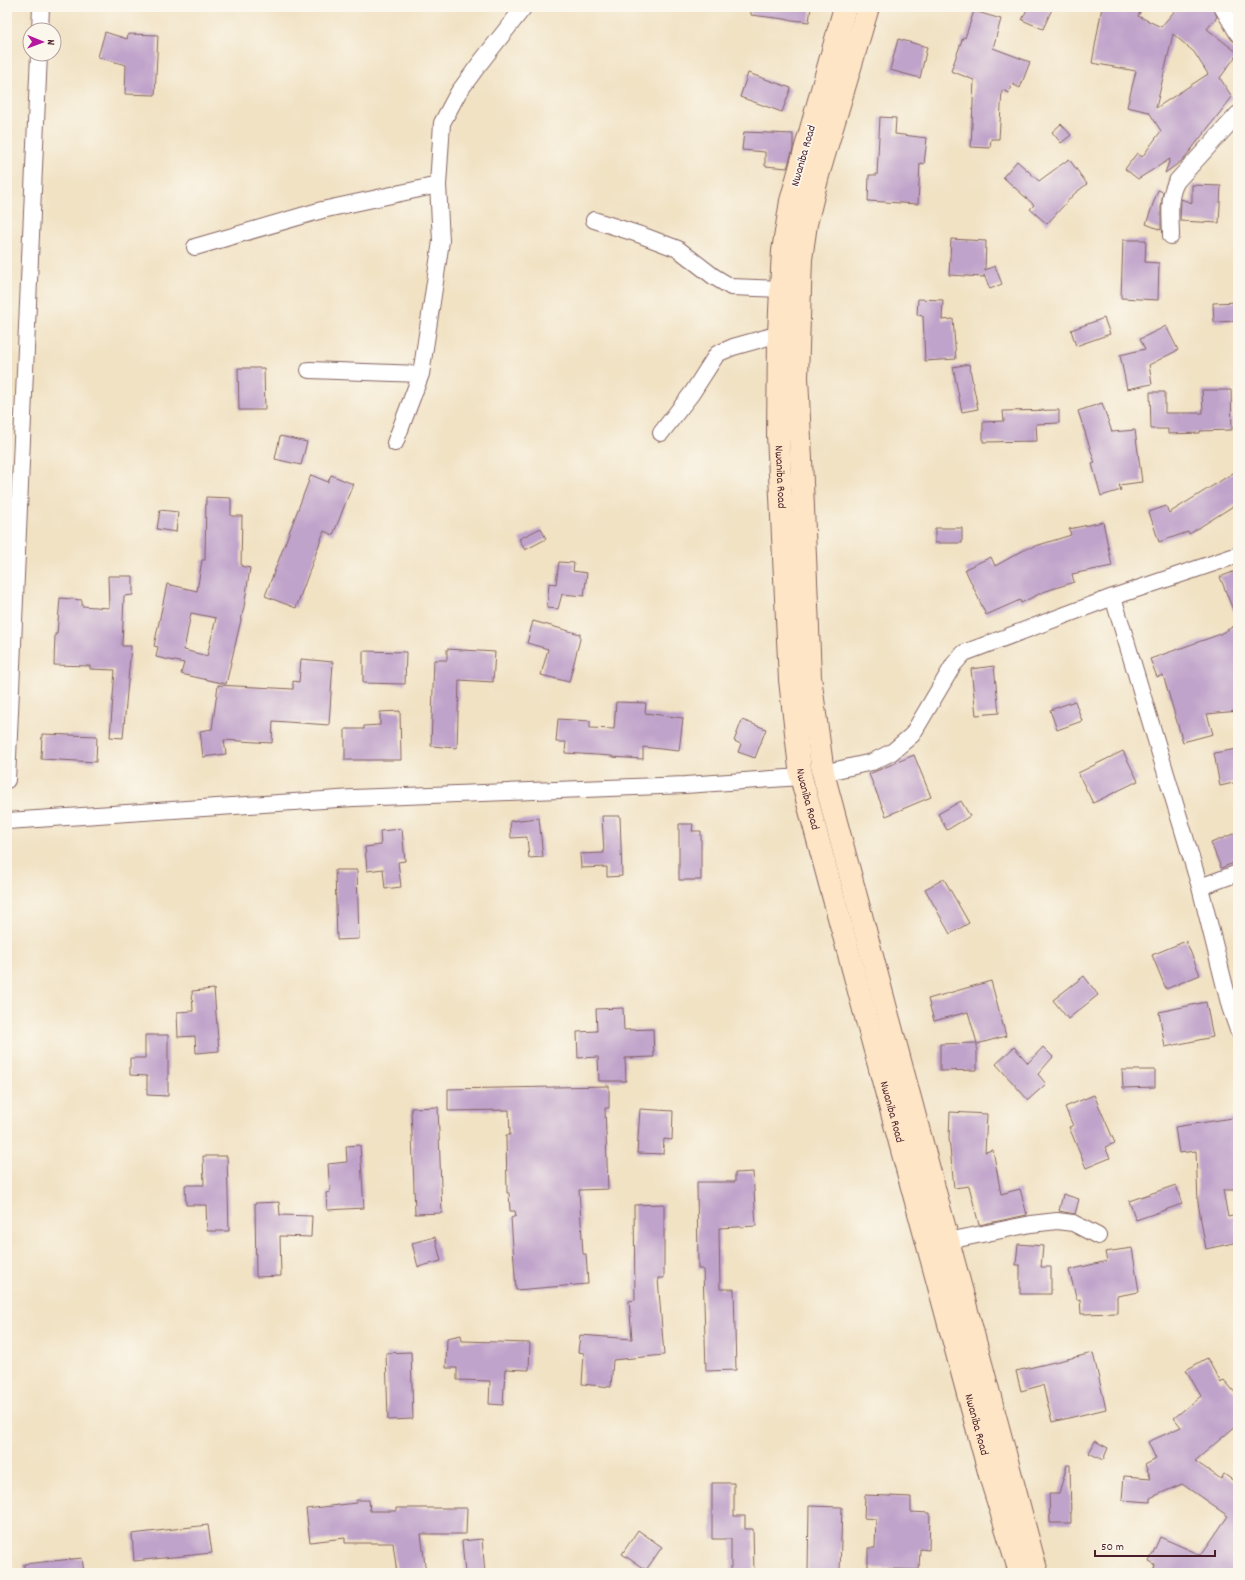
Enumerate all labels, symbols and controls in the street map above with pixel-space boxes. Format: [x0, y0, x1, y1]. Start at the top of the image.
north arrow [22, 22, 62, 62]
text: N [42, 39, 58, 46]
street label: Nwaniba Road [787, 123, 821, 189]
street label: Nwaniba Road [770, 445, 790, 509]
street label: Nwaniba Road [792, 767, 823, 832]
street label: Nwaniba Road [875, 1079, 908, 1145]
street label: Nwaniba Road [960, 1392, 993, 1457]
scale bar [1095, 1532, 1215, 1558]
text: 50 m [1101, 1539, 1124, 1556]

